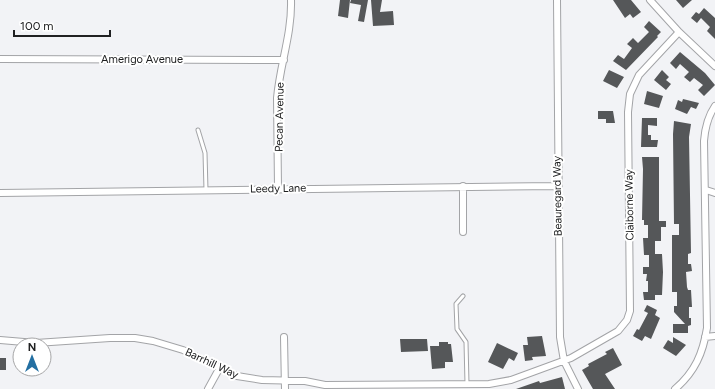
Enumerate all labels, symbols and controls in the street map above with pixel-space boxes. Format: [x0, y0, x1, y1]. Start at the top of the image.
scale bar [14, 12, 110, 38]
text: 100 m [20, 19, 54, 33]
street label: Amerigo Avenue [101, 53, 183, 66]
street label: Pecan Avenue [272, 82, 287, 152]
street label: Beauregard Way [550, 155, 565, 236]
street label: Claiborne Way [622, 169, 637, 241]
street label: Leedy Lane [250, 182, 306, 195]
north arrow [12, 337, 52, 377]
text: N [28, 341, 36, 354]
street label: Barrhill Way [183, 345, 241, 382]

